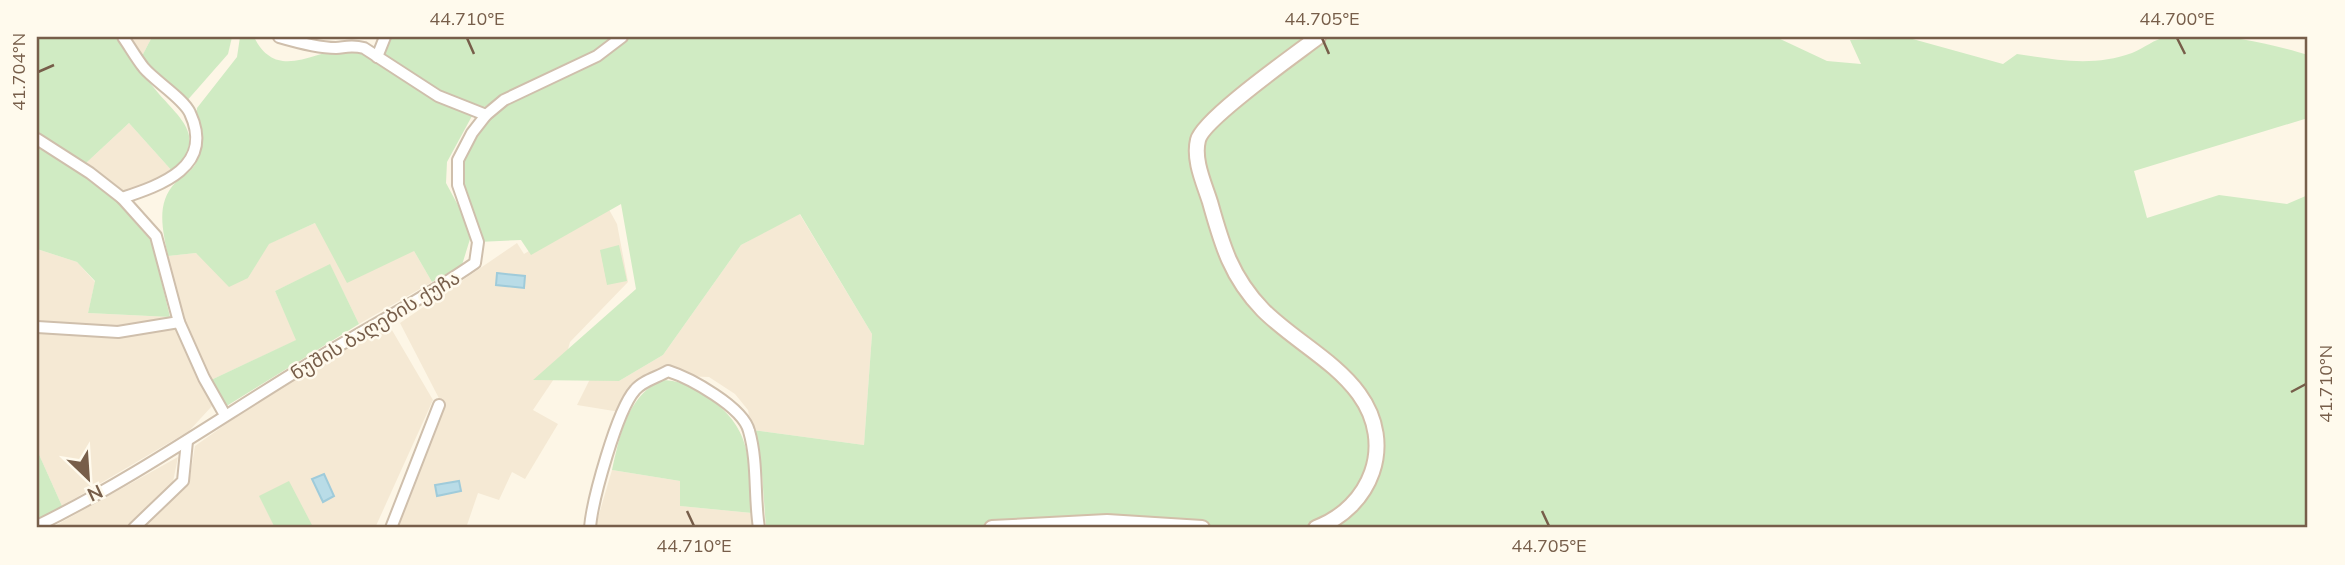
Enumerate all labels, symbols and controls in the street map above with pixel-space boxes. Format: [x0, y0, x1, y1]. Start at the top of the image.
text: 44.710°E [429, 7, 505, 30]
text: 44.705°E [1284, 7, 1360, 30]
text: 44.700°E [2139, 7, 2215, 30]
text: 41.704°N [7, 33, 30, 111]
street label: ნუშის ბაღების ქუჩა [286, 265, 464, 386]
text: 41.710°N [2314, 345, 2337, 423]
north arrow [52, 442, 122, 512]
text: N [84, 479, 107, 507]
text: 44.710°E [656, 534, 732, 557]
text: 44.705°E [1511, 534, 1587, 557]

